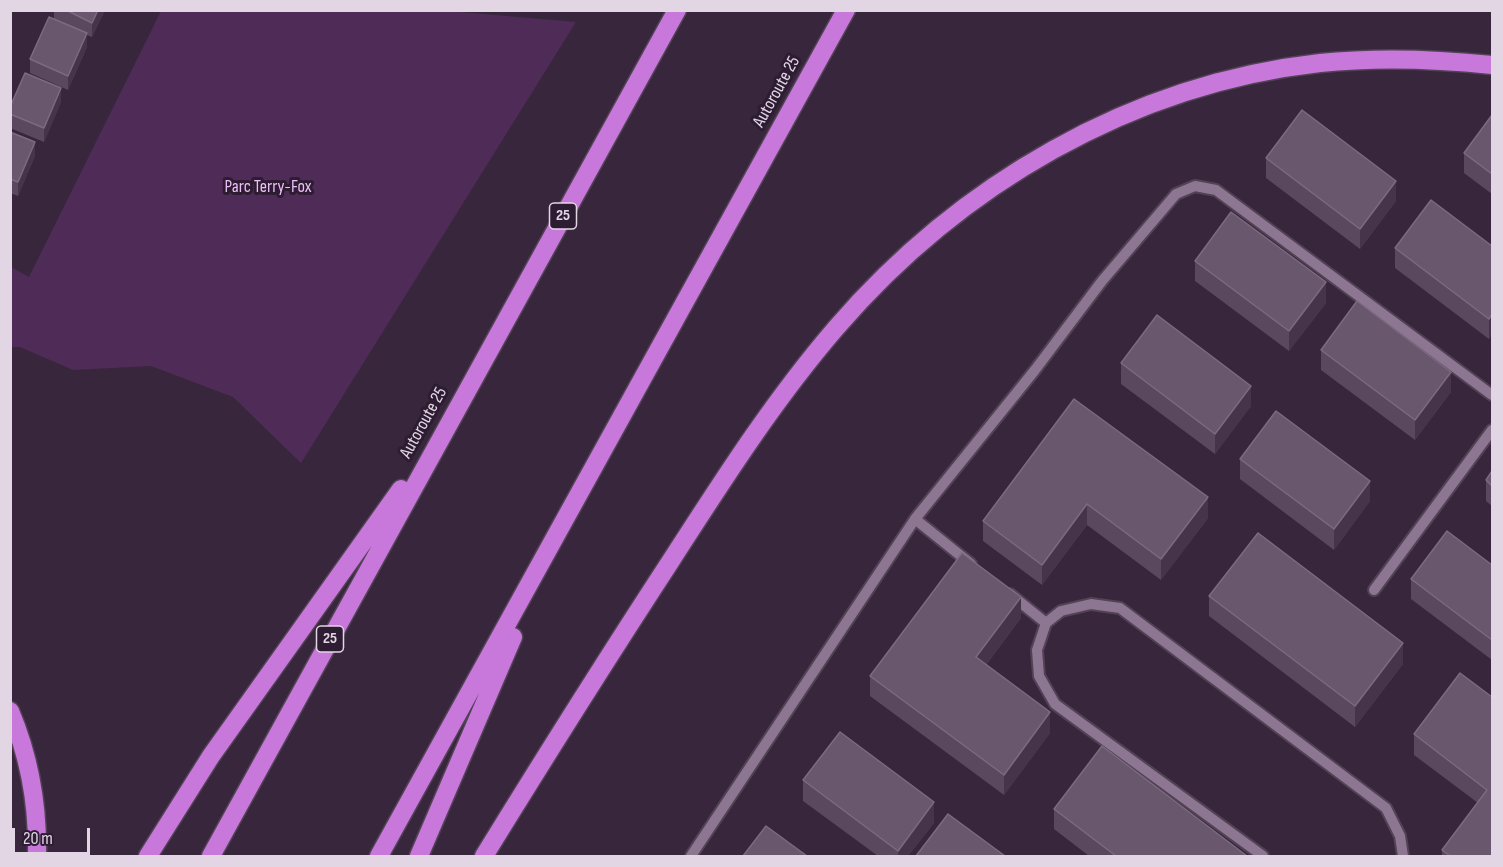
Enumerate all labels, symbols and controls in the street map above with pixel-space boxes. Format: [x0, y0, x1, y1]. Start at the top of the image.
street label: Autoroute 25 [749, 53, 805, 131]
park label: Parc Terry-Fox [224, 176, 312, 198]
road number: 25 [550, 203, 576, 229]
street label: Autoroute 25 [396, 384, 452, 462]
road number: 25 [316, 626, 344, 652]
scale bar [15, 816, 93, 854]
text: 20 m [23, 828, 53, 849]

